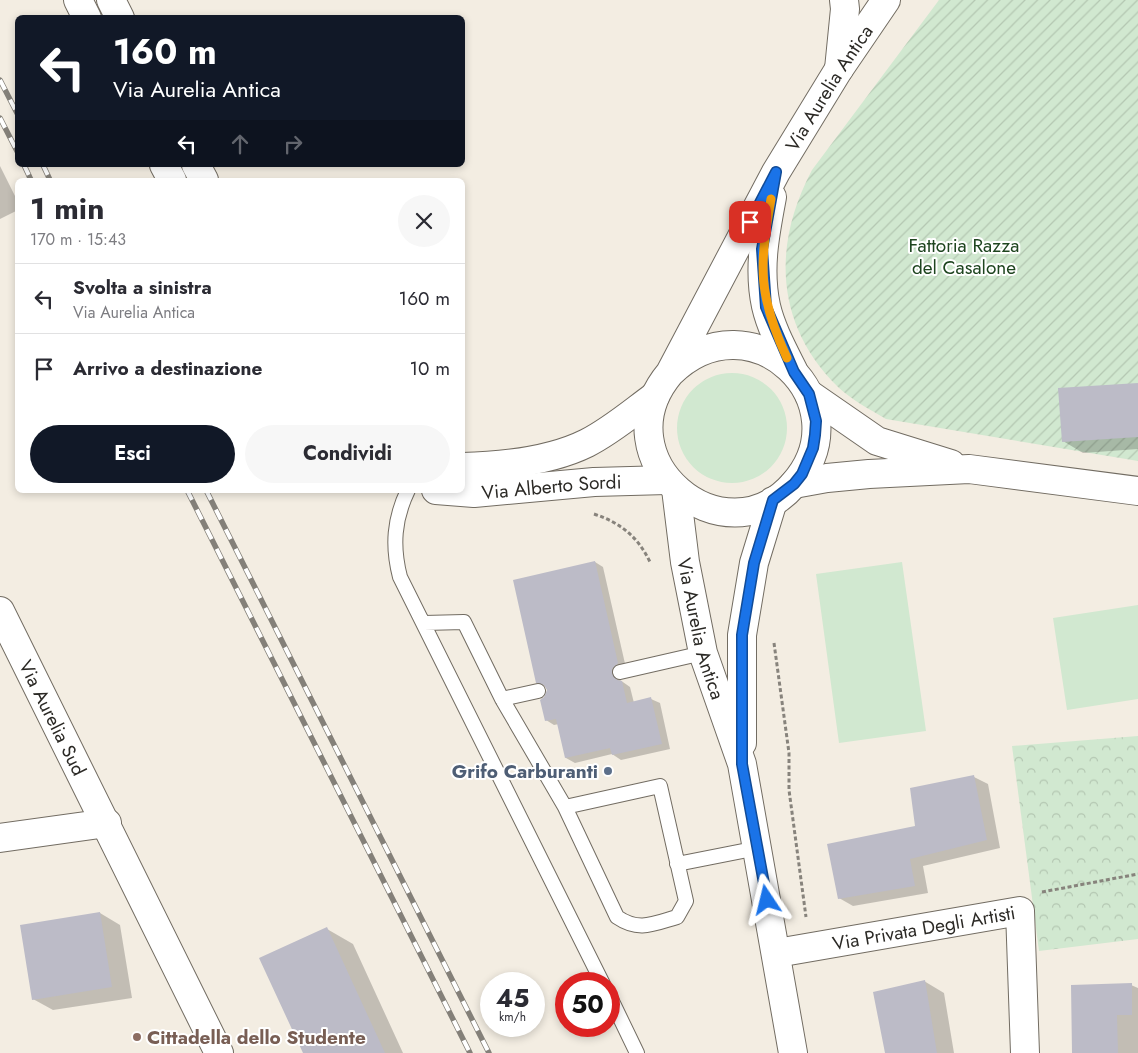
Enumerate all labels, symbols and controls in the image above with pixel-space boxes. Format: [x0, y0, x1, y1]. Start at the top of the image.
street label: Via Aurelia Antica [778, 19, 879, 156]
text: 160 m [113, 27, 217, 77]
icon: left [30, 35, 95, 100]
text: Via Aurelia Antica [113, 73, 281, 105]
icon: left [173, 130, 201, 158]
icon: ahead [226, 130, 254, 158]
icon: right [279, 130, 307, 158]
text: 1 min [30, 187, 104, 230]
button: close [398, 195, 450, 247]
pin [729, 201, 771, 243]
icon: arrive [736, 208, 764, 236]
text: 170 m · 15:43 [30, 228, 126, 251]
park label: Fattoria Razza del Casalone [909, 232, 1019, 281]
text: Svolta a sinistra [73, 274, 212, 301]
icon: left [30, 285, 58, 313]
text: 160 m [399, 285, 450, 312]
text: Via Aurelia Antica [73, 301, 195, 324]
icon: arrive [30, 355, 58, 383]
text: Arrivo a destinazione [73, 355, 262, 382]
text: 10 m [410, 355, 450, 382]
button: Esci [30, 425, 235, 483]
button: Condividi [245, 425, 450, 483]
street label: Via Alberto Sordi [481, 468, 622, 506]
street label: Via Aurelia Antica [671, 555, 732, 703]
street label: Via Aurelia Sud [13, 655, 93, 780]
place label: Grifo Carburanti [452, 758, 598, 785]
marker: Grifo Carburanti [602, 765, 614, 777]
position arrow [740, 873, 792, 925]
street label: Via Privata Degli Artisti [830, 899, 1017, 957]
speed limit sign: 50 [555, 972, 620, 1037]
text: 45 [496, 980, 529, 1016]
text: km/h [499, 1008, 526, 1026]
place label: Cittadella dello Studente [147, 1024, 366, 1051]
marker: Cittadella dello Studente [131, 1031, 143, 1043]

